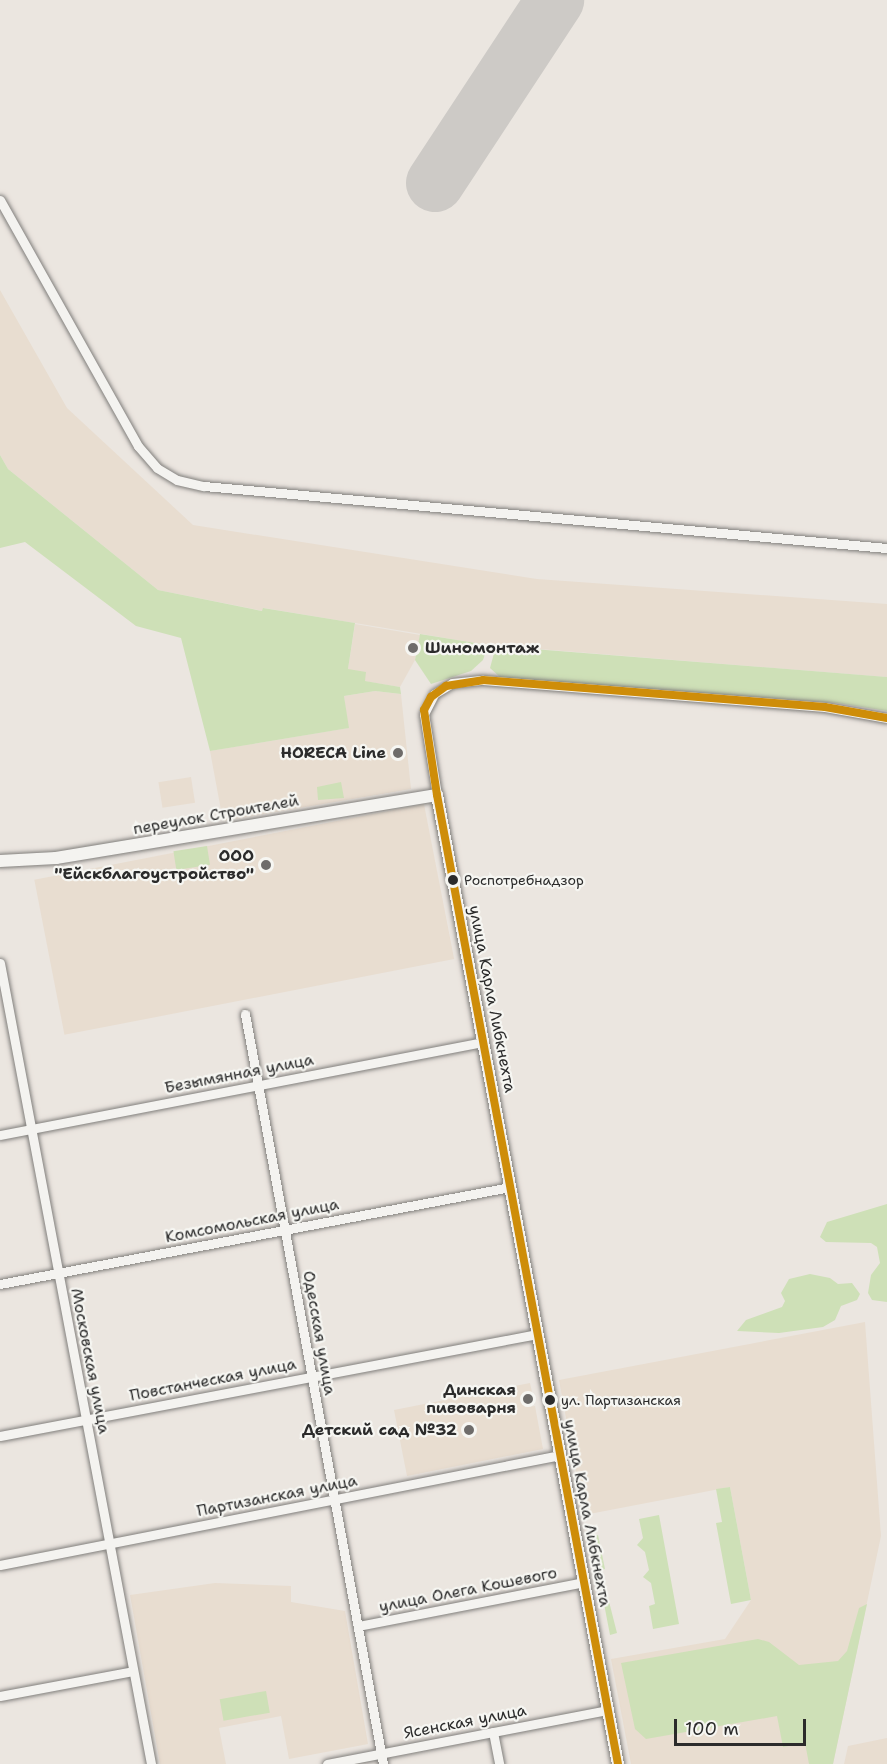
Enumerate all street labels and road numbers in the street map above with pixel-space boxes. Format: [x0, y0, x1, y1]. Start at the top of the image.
street label: переулок Строителей [132, 791, 300, 839]
street label: улица Карла Либкнехта [464, 904, 520, 1094]
street label: Безымянная улица [163, 1050, 315, 1098]
street label: Комсомольская улица [164, 1195, 340, 1247]
street label: Одесская улица [299, 1269, 339, 1397]
street label: Московская улица [66, 1287, 114, 1435]
street label: Повстанческая улица [128, 1354, 298, 1406]
street label: улица Карла Либкнехта [559, 1418, 615, 1608]
street label: Партизанская улица [195, 1471, 359, 1521]
street label: улица Олега Кошевого [377, 1563, 559, 1617]
street label: Ясенская улица [402, 1701, 528, 1743]

